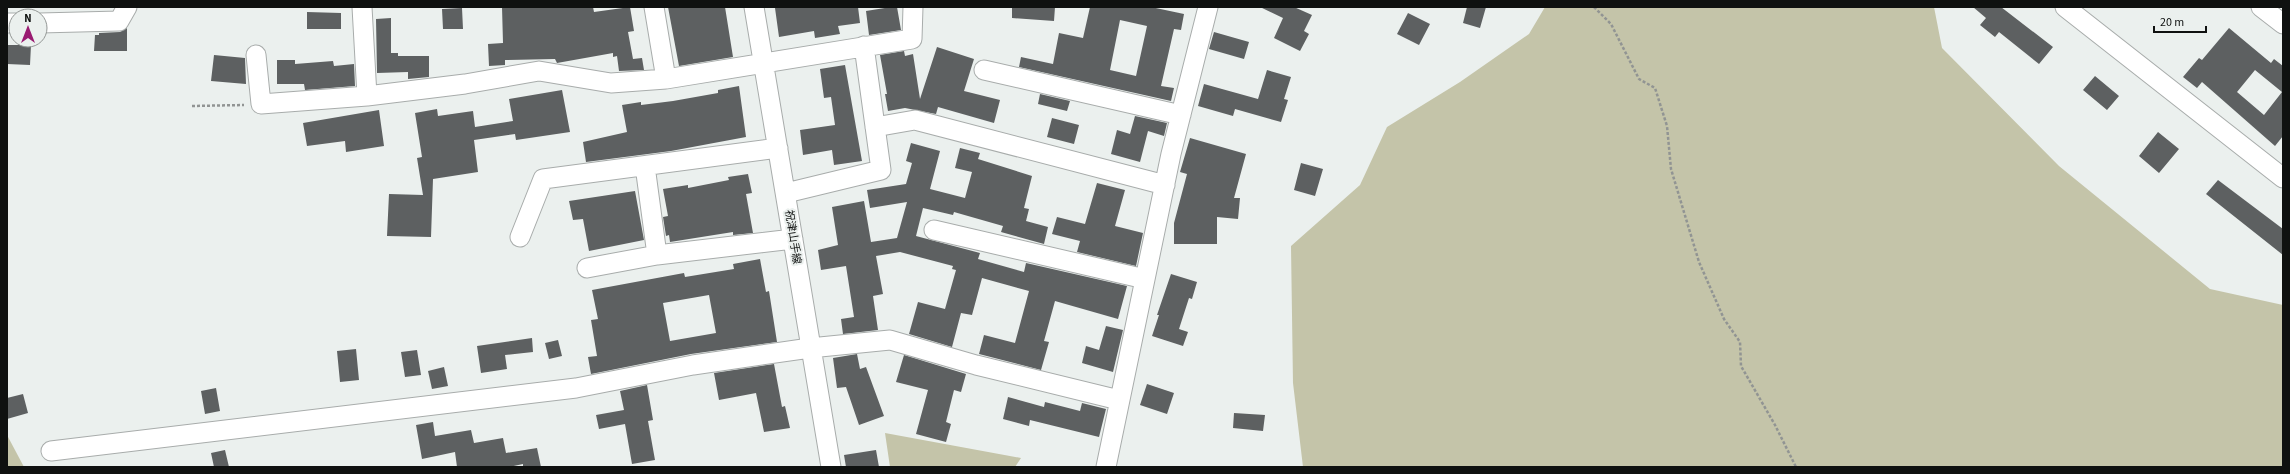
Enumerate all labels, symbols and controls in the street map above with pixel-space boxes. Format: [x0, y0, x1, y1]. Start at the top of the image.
north arrow [8, 8, 48, 48]
scale bar [2154, 8, 2206, 34]
text: N [24, 11, 32, 26]
text: 20 m [2160, 14, 2184, 31]
street label: 祝津山手線 [781, 209, 805, 265]

